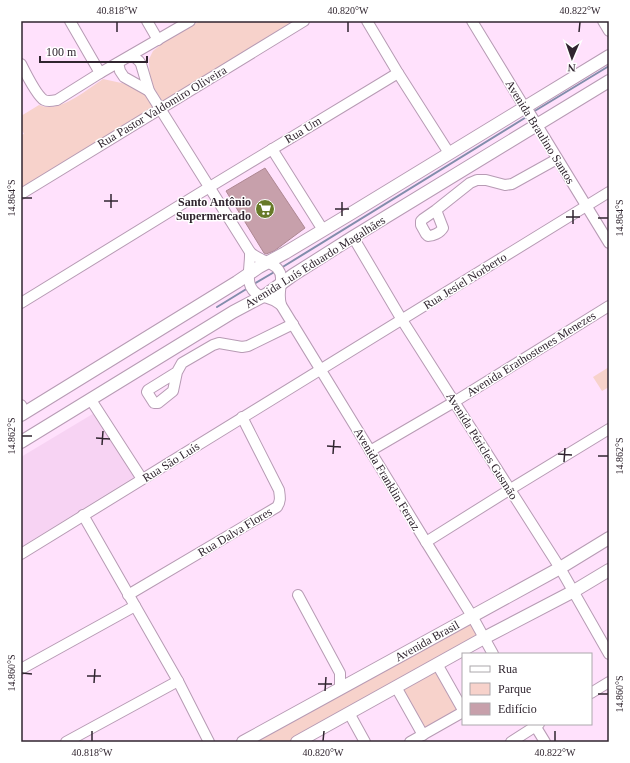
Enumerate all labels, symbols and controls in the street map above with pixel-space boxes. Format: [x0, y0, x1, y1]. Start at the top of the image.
text: 40.818°W [97, 5, 138, 16]
text: 40.820°W [328, 5, 369, 16]
text: 40.822°W [560, 5, 601, 16]
scale bar [40, 38, 147, 64]
north arrow [552, 38, 592, 78]
text: 100 m [46, 45, 77, 59]
text: N [567, 62, 576, 74]
street label: Rua Pastor Valdomiro Oliveira [95, 63, 230, 151]
street label: Avenida Braulino Santos [502, 78, 578, 187]
street label: Rua Um [282, 113, 324, 146]
text: 14.864°S [6, 179, 17, 217]
place label: Santo Antônio Supermercado [176, 195, 251, 223]
supermarket icon: Santo Antônio Supermercado [254, 198, 276, 220]
text: 14.864°S [614, 199, 625, 237]
street label: Avenida Luís Eduardo Magalhães [242, 213, 388, 311]
street label: Rua Jesiel Norberto [421, 250, 509, 312]
street label: Avenida Erathostenes Menezes [464, 308, 598, 400]
street label: Avenida Péricles Gusmão [443, 390, 521, 502]
text: 14.862°S [6, 417, 17, 455]
street label: Avenida Franklin Ferraz [351, 425, 423, 533]
text: 14.862°S [614, 437, 625, 475]
street label: Rua São Luís [140, 439, 202, 485]
street label: Rua Dalva Flores [195, 504, 275, 560]
street label: Avenida Brasil [392, 617, 462, 664]
legend [462, 653, 592, 725]
text: 14.860°S [6, 654, 17, 692]
text: Rua [498, 662, 518, 676]
text: 14.860°S [614, 675, 625, 713]
text: Parque [498, 682, 531, 696]
text: Edifício [498, 702, 537, 716]
text: 40.818°W [72, 747, 113, 758]
text: 40.820°W [303, 747, 344, 758]
text: 40.822°W [535, 747, 576, 758]

